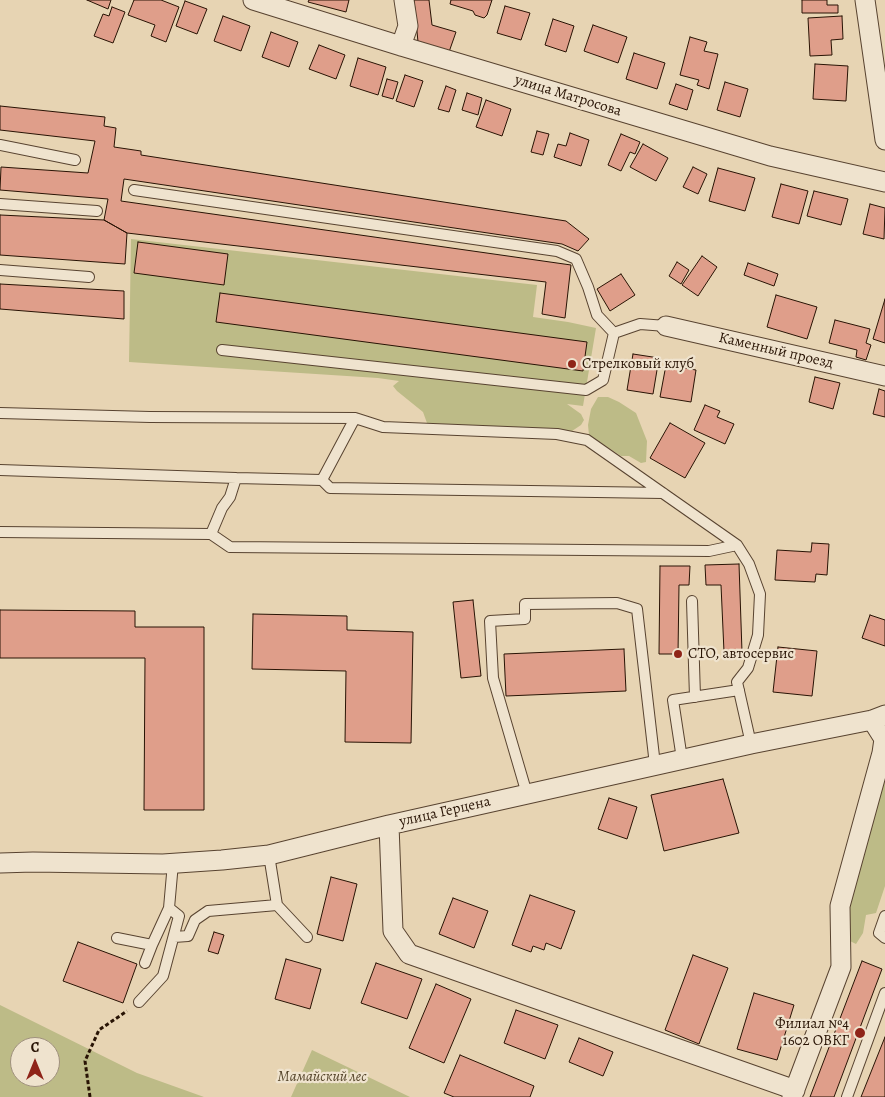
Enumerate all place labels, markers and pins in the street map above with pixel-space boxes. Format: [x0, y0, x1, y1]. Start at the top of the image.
place label: Стрелковый клуб [582, 355, 694, 373]
marker: Стрелковый клуб [566, 358, 578, 370]
place label: СТО, автосервис [688, 645, 794, 663]
marker: СТО, автосервис [672, 648, 684, 660]
place label: Филиал №4 1602 ОВКГ [775, 1015, 849, 1050]
marker: Филиал №4 1602 ОВКГ [853, 1026, 867, 1040]

